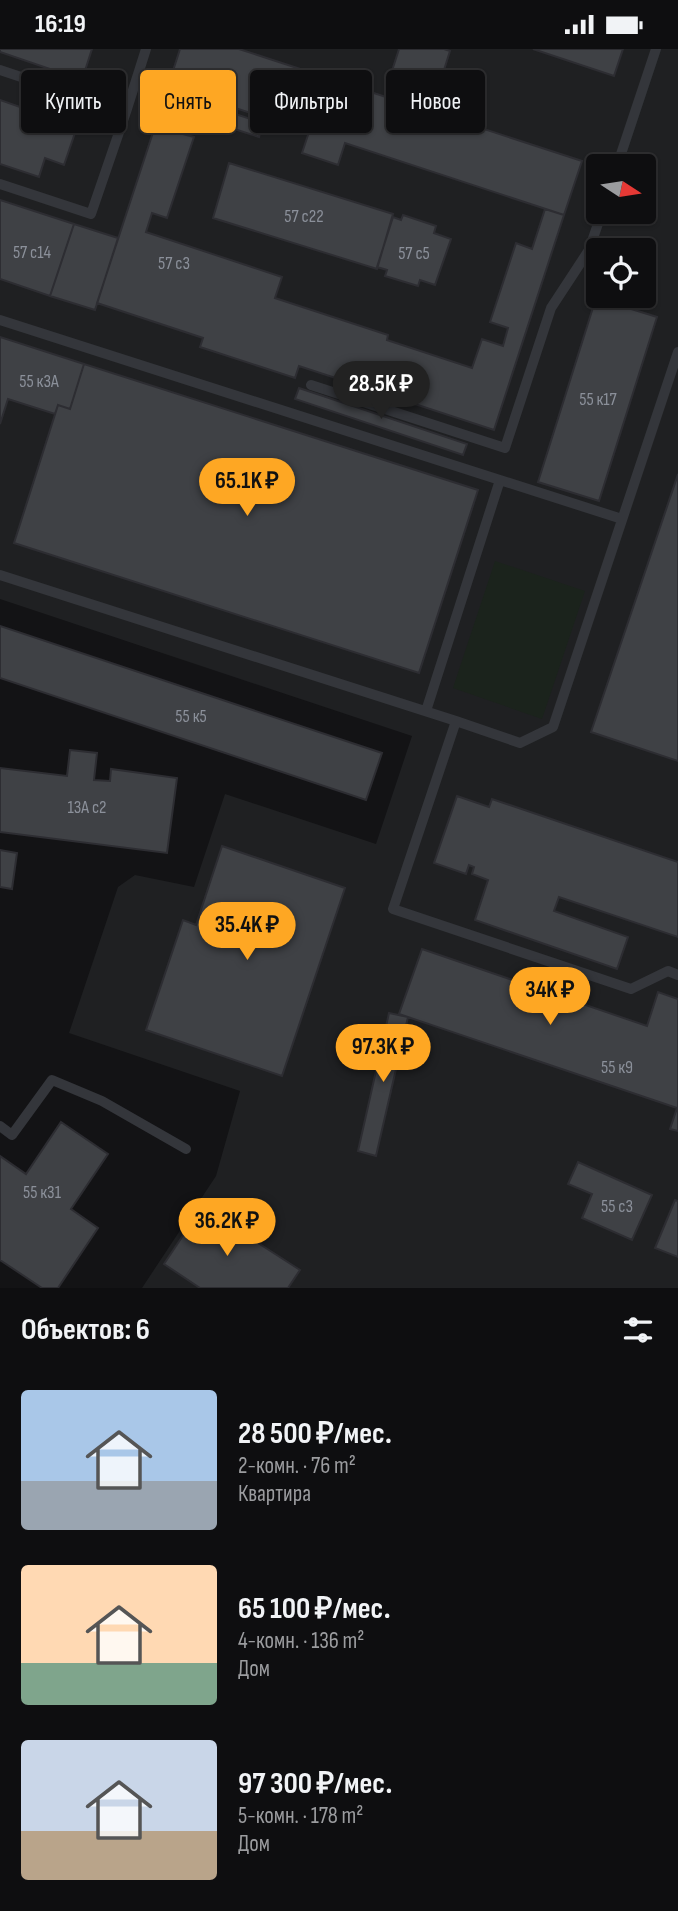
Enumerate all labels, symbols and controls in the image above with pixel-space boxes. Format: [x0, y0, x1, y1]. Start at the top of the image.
text: 16:19 [35, 9, 86, 40]
chip: Купить [21, 70, 126, 133]
chip: Снять [140, 70, 236, 133]
chip: Фильтры [250, 70, 372, 133]
chip: Новое [386, 70, 485, 133]
north arrow [586, 154, 656, 224]
map controls [586, 154, 656, 308]
house number: 57 с22 [284, 206, 324, 227]
button: locate [586, 238, 656, 308]
house number: 57 с14 [13, 242, 52, 263]
house number: 57 с5 [398, 243, 430, 264]
house number: 57 с3 [158, 253, 190, 274]
pin: 28.5K ₽ [316, 361, 446, 421]
text: 28.5K ₽ [349, 370, 413, 398]
house number: 55 к3А [19, 371, 59, 392]
house number: 55 к17 [579, 389, 618, 410]
pin: 65.1K ₽ [182, 459, 312, 518]
text: 65.1K ₽ [215, 467, 279, 495]
house number: 55 к5 [175, 706, 207, 727]
house number: 13А с2 [67, 797, 107, 818]
pin: 35.4K ₽ [182, 902, 312, 962]
text: 35.4K ₽ [215, 911, 279, 939]
pin: 34K ₽ [501, 967, 599, 1027]
text: 34K ₽ [525, 976, 575, 1004]
pin: 97.3K ₽ [318, 1025, 448, 1084]
text: 97.3K ₽ [352, 1033, 414, 1061]
house number: 55 к9 [601, 1057, 633, 1078]
house number: 55 к31 [23, 1182, 62, 1203]
house number: 55 с3 [601, 1196, 633, 1217]
pin: 36.2K ₽ [162, 1199, 292, 1258]
text: 36.2K ₽ [195, 1207, 259, 1235]
icon: filters [619, 1311, 657, 1349]
text: Объектов: 6 [21, 1312, 150, 1348]
text: 28 500 ₽/мес. [238, 1416, 392, 1452]
icon: home [77, 1418, 161, 1502]
text: 2-комн. · 76 m² [238, 1452, 356, 1480]
text: Квартира [238, 1480, 311, 1508]
text: 65 100 ₽/мес. [238, 1591, 391, 1627]
icon: home [77, 1593, 161, 1677]
text: 4-комн. · 136 m² [238, 1627, 364, 1655]
text: Дом [238, 1655, 270, 1683]
text: 97 300 ₽/мес. [238, 1766, 392, 1802]
icon: home [77, 1768, 161, 1852]
text: 5-комн. · 178 m² [238, 1802, 364, 1830]
text: Дом [238, 1830, 270, 1858]

